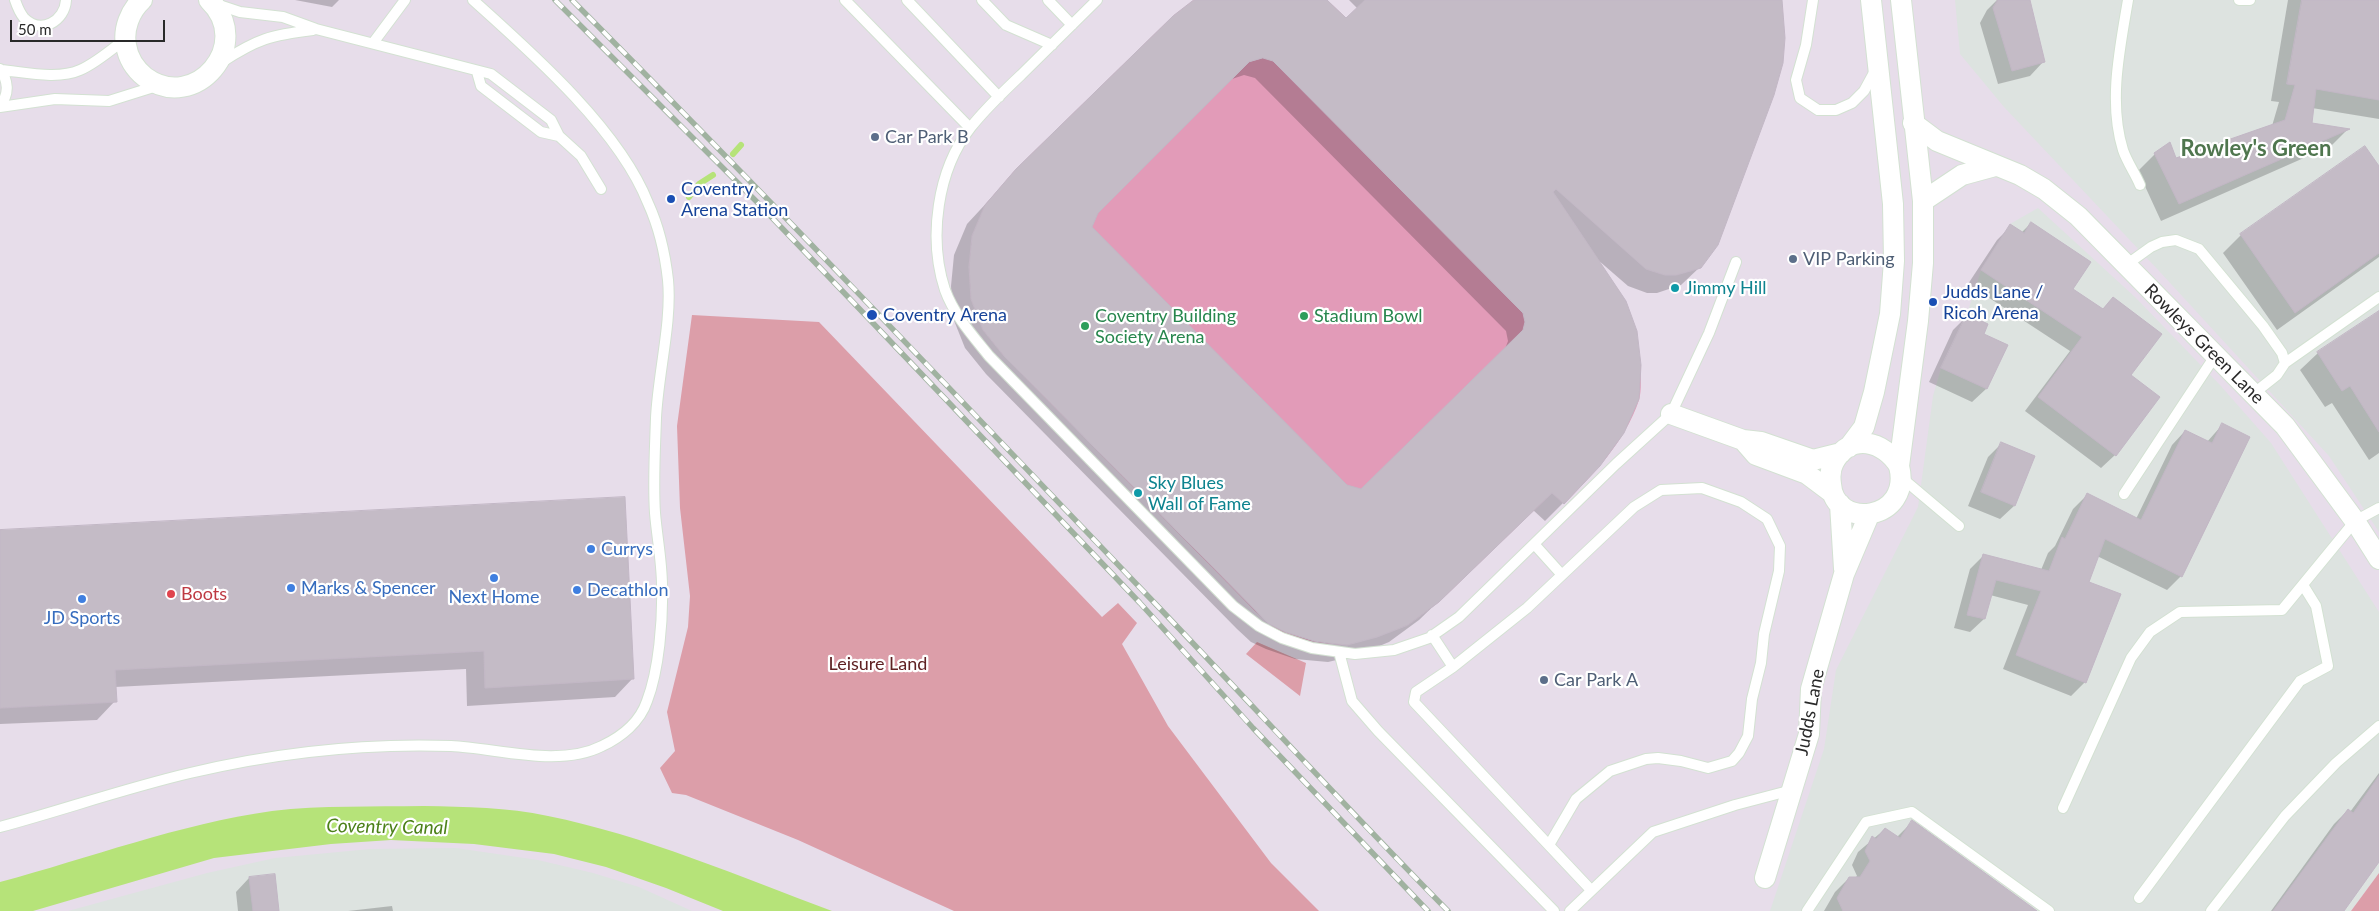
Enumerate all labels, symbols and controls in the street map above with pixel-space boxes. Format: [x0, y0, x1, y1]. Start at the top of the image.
scale bar [12, 10, 168, 42]
text: 50 m [18, 20, 52, 38]
place label: Car Park B [885, 126, 969, 148]
marker: Car Park B [869, 131, 881, 143]
district label: Rowley's Green [2180, 136, 2332, 162]
place label: Coventry Arena Station [681, 178, 788, 220]
marker: Coventry Arena Station [665, 193, 677, 205]
place label: VIP Parking [1803, 248, 1895, 270]
marker: VIP Parking [1787, 253, 1799, 265]
place label: Jimmy Hill [1685, 277, 1766, 299]
street label: Rowleys Green Lane [2140, 280, 2268, 408]
place label: Judds Lane / Ricoh Arena [1943, 281, 2043, 324]
marker: Jimmy Hill [1669, 282, 1681, 294]
marker: Judds Lane / Ricoh Arena [1927, 296, 1939, 308]
place label: Coventry Arena [883, 304, 1007, 326]
place label: Coventry Building Society Arena [1095, 305, 1236, 348]
place label: Stadium Bowl [1314, 305, 1423, 327]
marker: Coventry Arena [865, 308, 879, 322]
marker: Stadium Bowl [1298, 310, 1310, 322]
marker: Coventry Building Society Arena [1079, 320, 1091, 332]
place label: Sky Blues Wall of Fame [1148, 472, 1251, 514]
marker: Sky Blues Wall of Fame [1132, 487, 1144, 499]
place label: Currys [601, 538, 653, 560]
marker: Currys [585, 543, 597, 555]
marker: Next Home [488, 572, 500, 584]
place label: Marks & Spencer [301, 577, 436, 599]
place label: Decathlon [587, 579, 668, 601]
marker: Marks & Spencer [285, 582, 297, 594]
place label: Boots [181, 583, 227, 605]
marker: Decathlon [571, 584, 583, 596]
place label: Next Home [449, 586, 539, 608]
marker: Boots [165, 588, 177, 600]
marker: JD Sports [76, 593, 88, 605]
place label: JD Sports [44, 607, 120, 629]
park label: Leisure Land [829, 653, 927, 675]
street label: Judds Lane [1791, 667, 1829, 757]
place label: Car Park A [1554, 669, 1638, 691]
marker: Car Park A [1538, 674, 1550, 686]
water label: Coventry Canal [326, 815, 448, 839]

